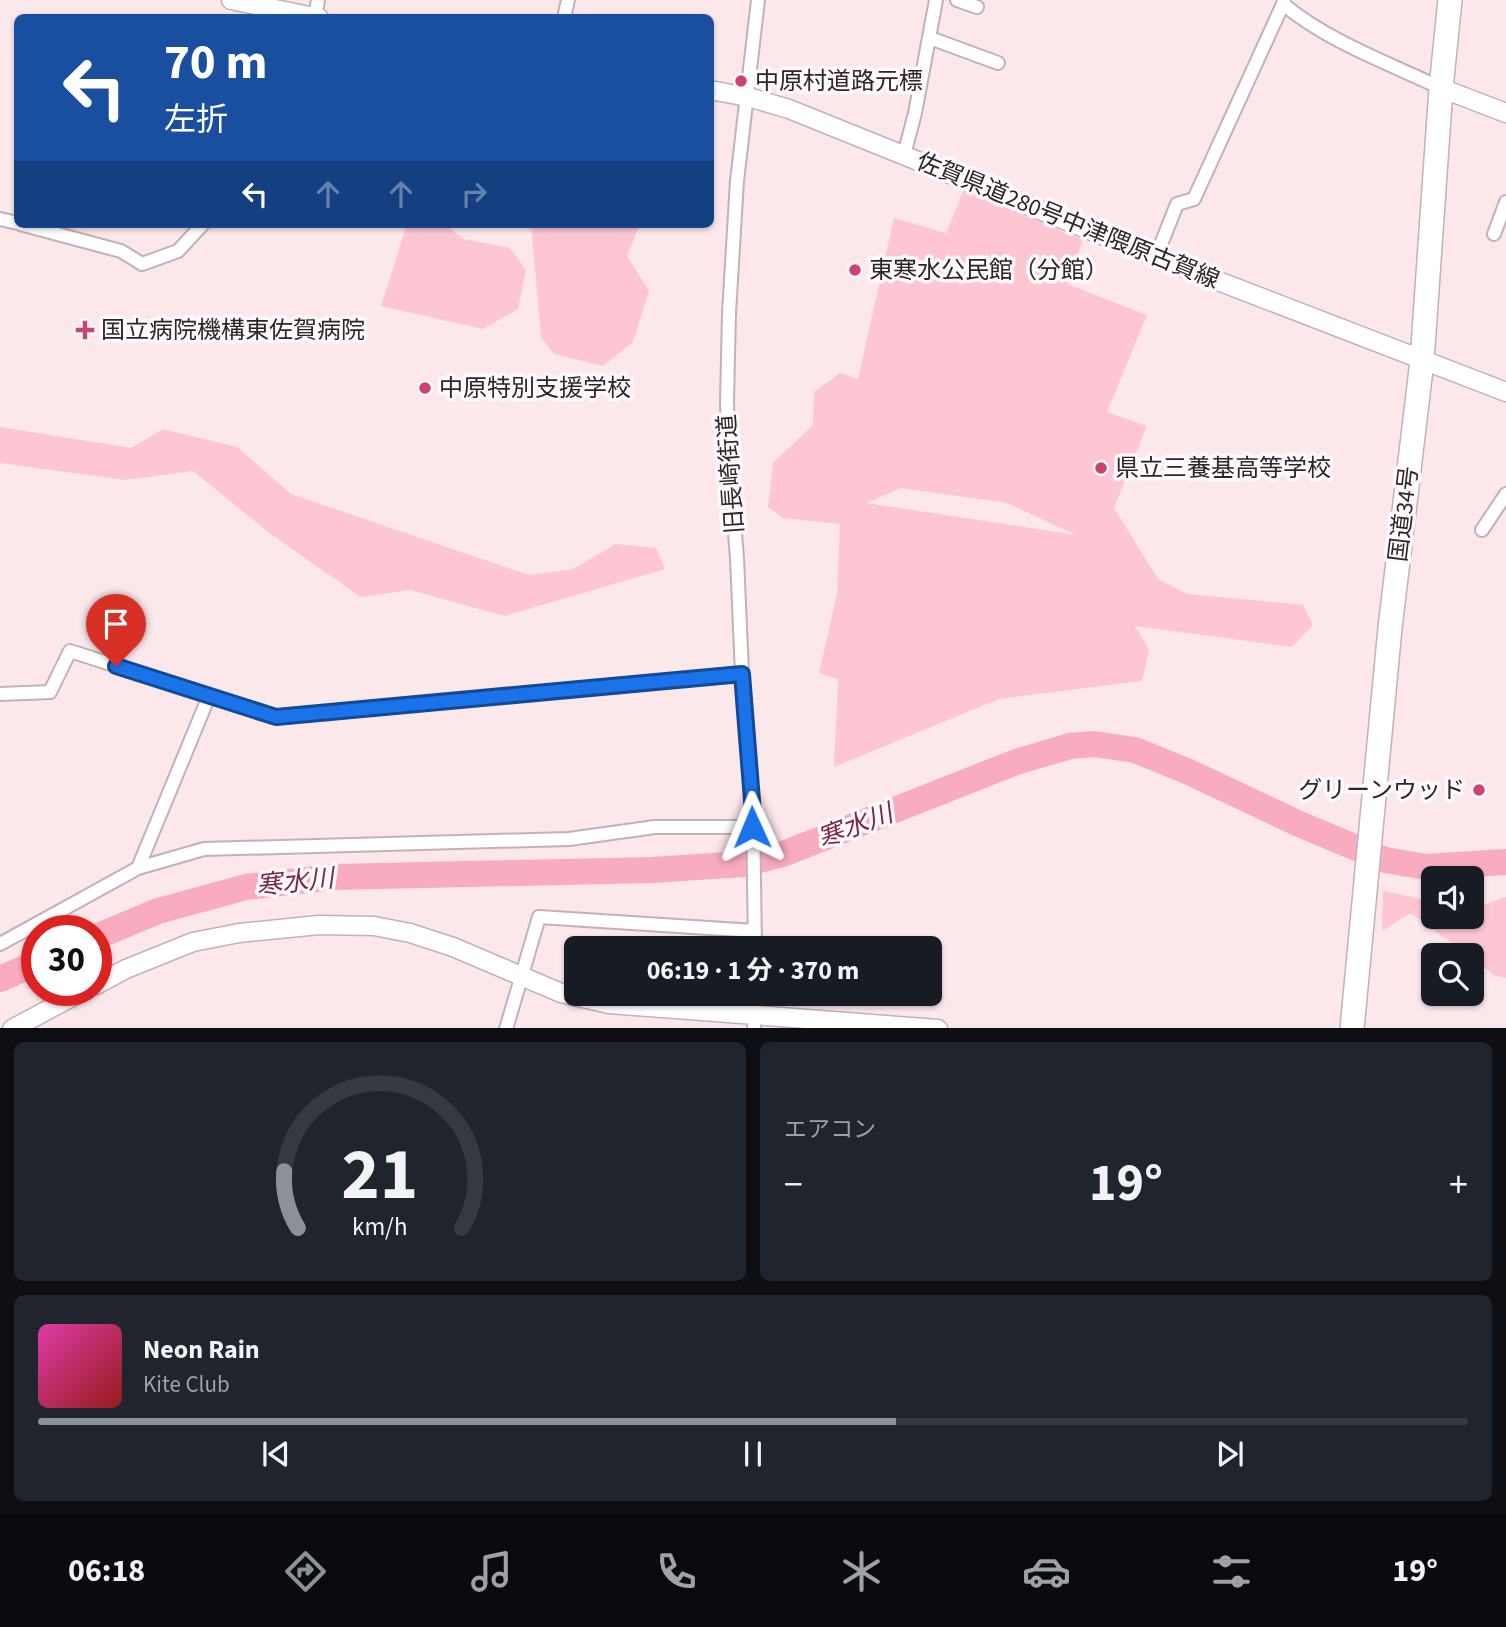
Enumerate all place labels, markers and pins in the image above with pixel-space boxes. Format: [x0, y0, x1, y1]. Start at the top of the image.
place label: 中原村道路元標 [755, 64, 923, 99]
marker: 中原村道路元標 [733, 73, 749, 89]
place label: 東寒水公民館（分館） [869, 253, 1109, 288]
marker: 東寒水公民館（分館） [847, 262, 863, 278]
place label: 国立病院機構東佐賀病院 [101, 313, 365, 348]
marker: 国立病院機構東佐賀病院 [75, 320, 95, 340]
place label: 中原特別支援学校 [439, 371, 631, 406]
marker: 中原特別支援学校 [417, 380, 433, 396]
place label: 県立三養基高等学校 [1115, 451, 1331, 486]
marker: 県立三養基高等学校 [1093, 460, 1109, 476]
pin [86, 594, 146, 666]
place label: グリーンウッド [1298, 773, 1465, 808]
marker: グリーンウッド [1471, 782, 1487, 798]

